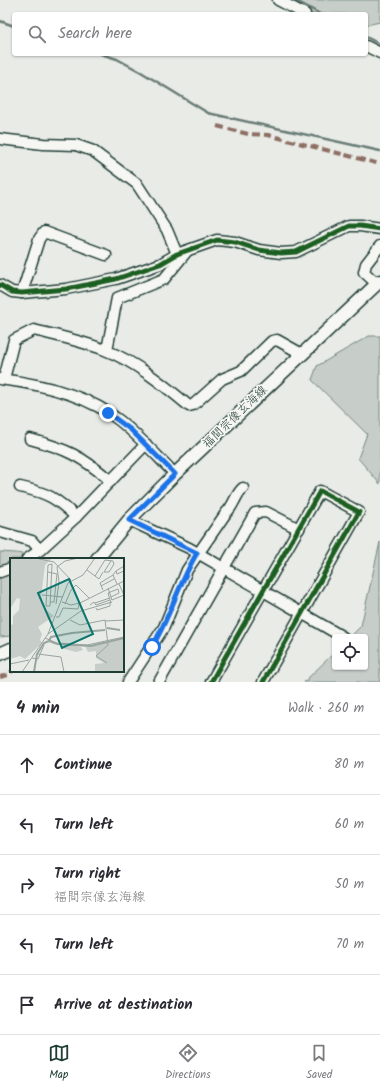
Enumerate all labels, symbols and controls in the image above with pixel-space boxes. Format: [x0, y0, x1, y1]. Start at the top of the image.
search box [12, 12, 368, 56]
text: Search here [58, 22, 132, 46]
icon: search [26, 23, 48, 45]
street label: 福間宗像玄海線 [198, 381, 272, 453]
route end [99, 404, 117, 422]
inset map [10, 558, 124, 672]
map controls [332, 634, 368, 670]
button: locate [332, 634, 368, 670]
route start [143, 638, 161, 656]
text: 4 min [16, 695, 60, 722]
text: Walk · 260 m [288, 698, 364, 719]
text: Continue [54, 753, 112, 777]
icon: ahead [16, 754, 38, 776]
text: 80 m [334, 754, 364, 775]
text: Turn left [54, 813, 114, 837]
icon: left [16, 814, 38, 836]
text: 60 m [335, 814, 364, 835]
text: Turn right [54, 862, 121, 886]
icon: right [16, 874, 38, 896]
text: 50 m [335, 874, 364, 895]
text: 福間宗像玄海線 [54, 887, 145, 908]
text: Turn left [54, 933, 114, 957]
icon: left [16, 934, 38, 956]
text: 70 m [336, 934, 364, 955]
text: Arrive at destination [54, 993, 193, 1017]
icon: arrive [16, 994, 38, 1016]
tab: Map [48, 1042, 70, 1084]
tab: Directions [165, 1042, 211, 1084]
tab: Saved [306, 1042, 332, 1084]

